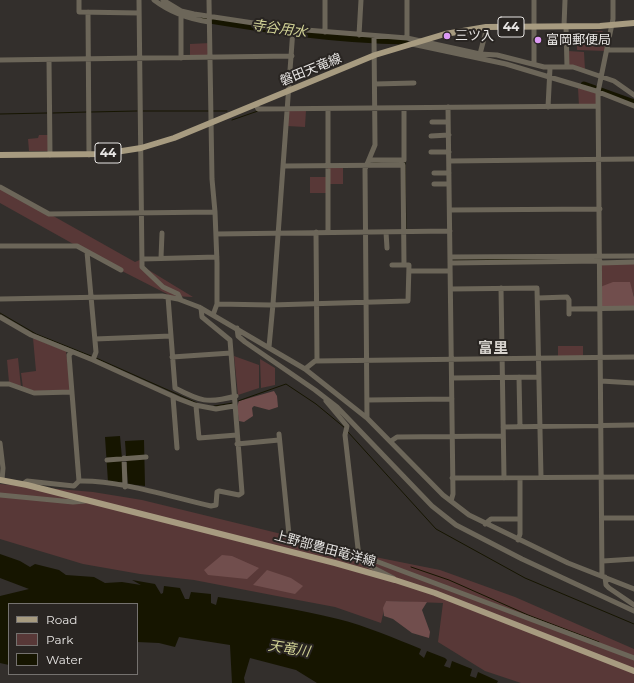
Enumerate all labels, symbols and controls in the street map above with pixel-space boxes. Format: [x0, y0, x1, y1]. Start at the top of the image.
water label: 寺谷用水 [250, 17, 308, 41]
road number: 44 [498, 17, 524, 37]
place label: 三ツ入 [455, 28, 494, 44]
marker: 三ツ入 [442, 31, 452, 41]
place label: 富岡郵便局 [546, 32, 611, 48]
marker: 富岡郵便局 [533, 35, 543, 45]
street label: 磐田天竜線 [278, 51, 344, 89]
road number: 44 [95, 143, 121, 163]
district label: 富里 [478, 340, 508, 358]
street label: 上野部豊田竜洋線 [273, 528, 377, 570]
legend [8, 603, 138, 675]
text: Road [46, 612, 77, 627]
text: Park [46, 632, 73, 647]
water label: 天竜川 [267, 637, 311, 661]
text: Water [46, 652, 82, 667]

